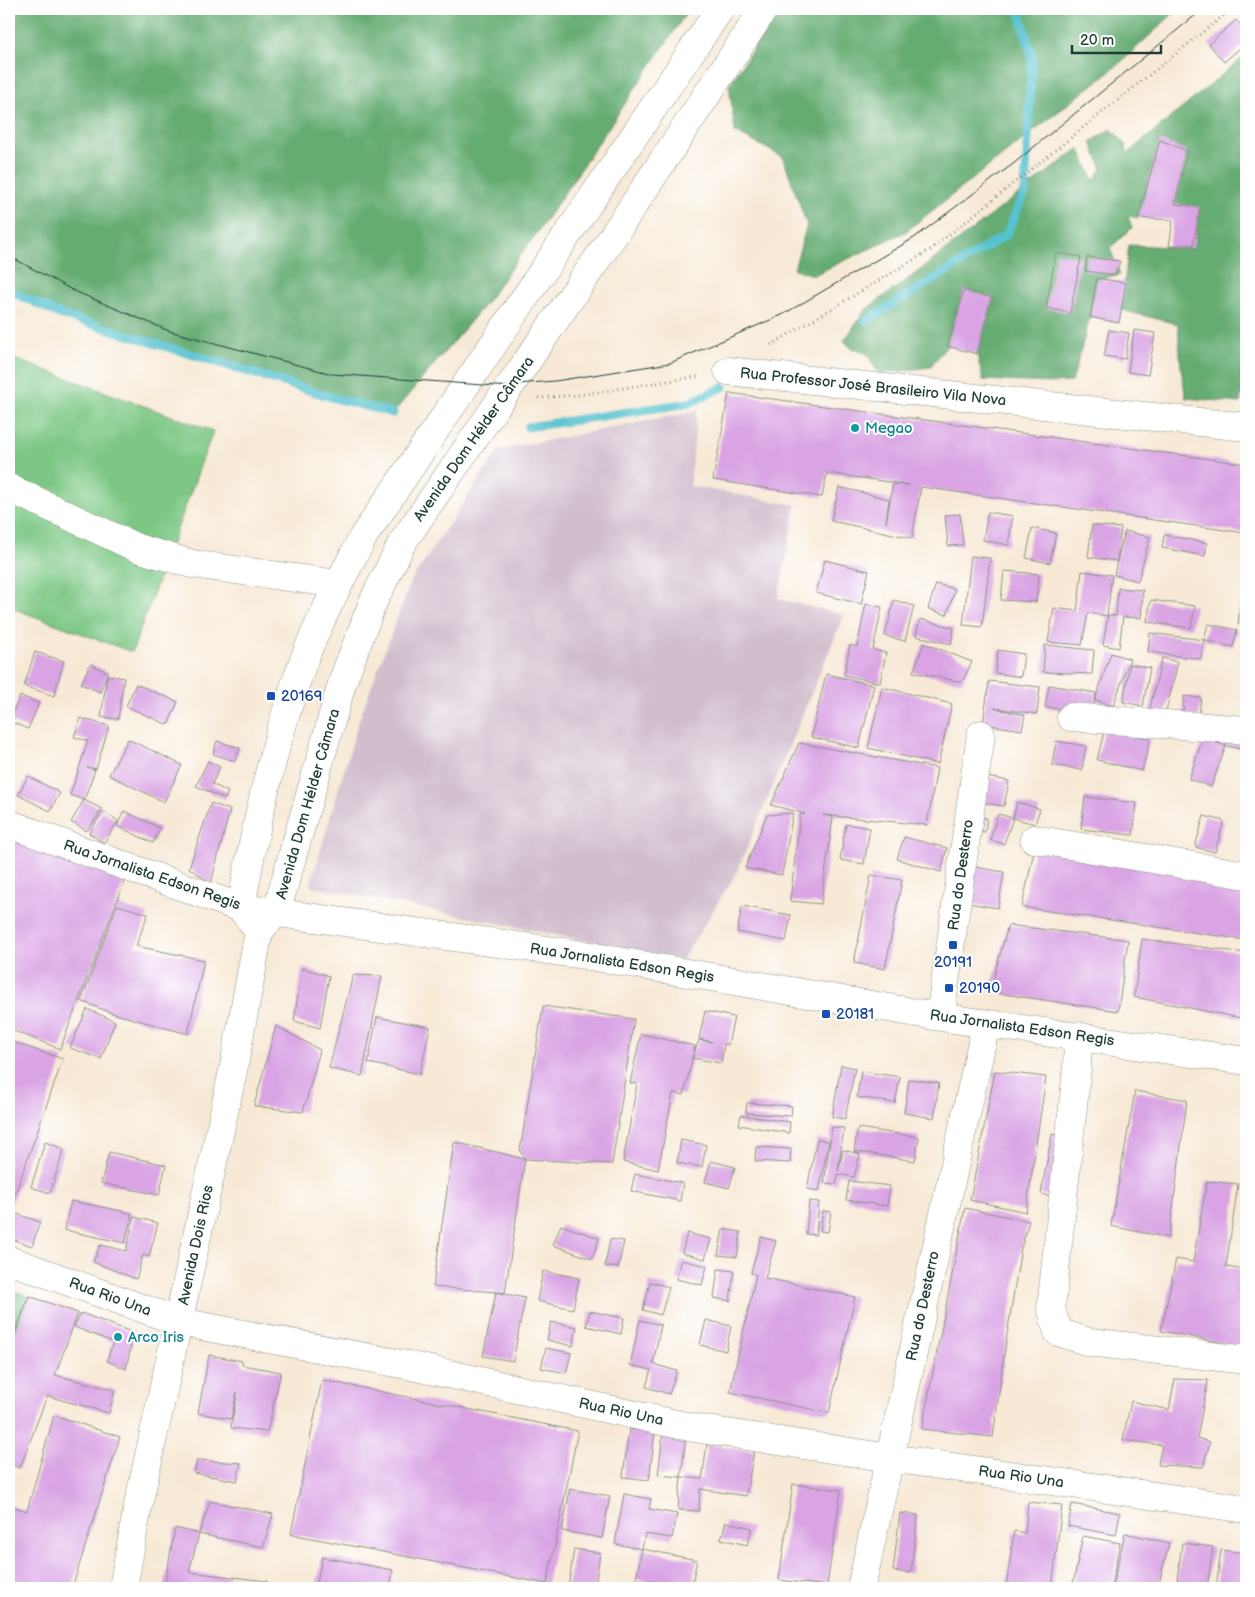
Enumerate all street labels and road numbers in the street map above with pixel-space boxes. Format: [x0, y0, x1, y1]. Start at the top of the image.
street label: Avenida Dom Hélder Câmara [410, 353, 538, 525]
street label: Rua Professor José Brasileiro Vila Nova [739, 364, 1007, 410]
street label: Avenida Dom Hélder Câmara [272, 707, 344, 901]
street label: Rua do Desterro [944, 818, 978, 932]
street label: Rua Jornalista Edson Regis [61, 836, 244, 914]
street label: Rua Jornalista Edson Regis [529, 939, 716, 987]
street label: Rua Jornalista Edson Regis [928, 1006, 1116, 1050]
street label: Avenida Dois Rios [174, 1183, 218, 1307]
street label: Rua do Desterro [902, 1249, 944, 1363]
street label: Rua Rio Una [66, 1273, 154, 1321]
street label: Rua Rio Una [577, 1394, 665, 1430]
street label: Rua Rio Una [977, 1462, 1065, 1492]

